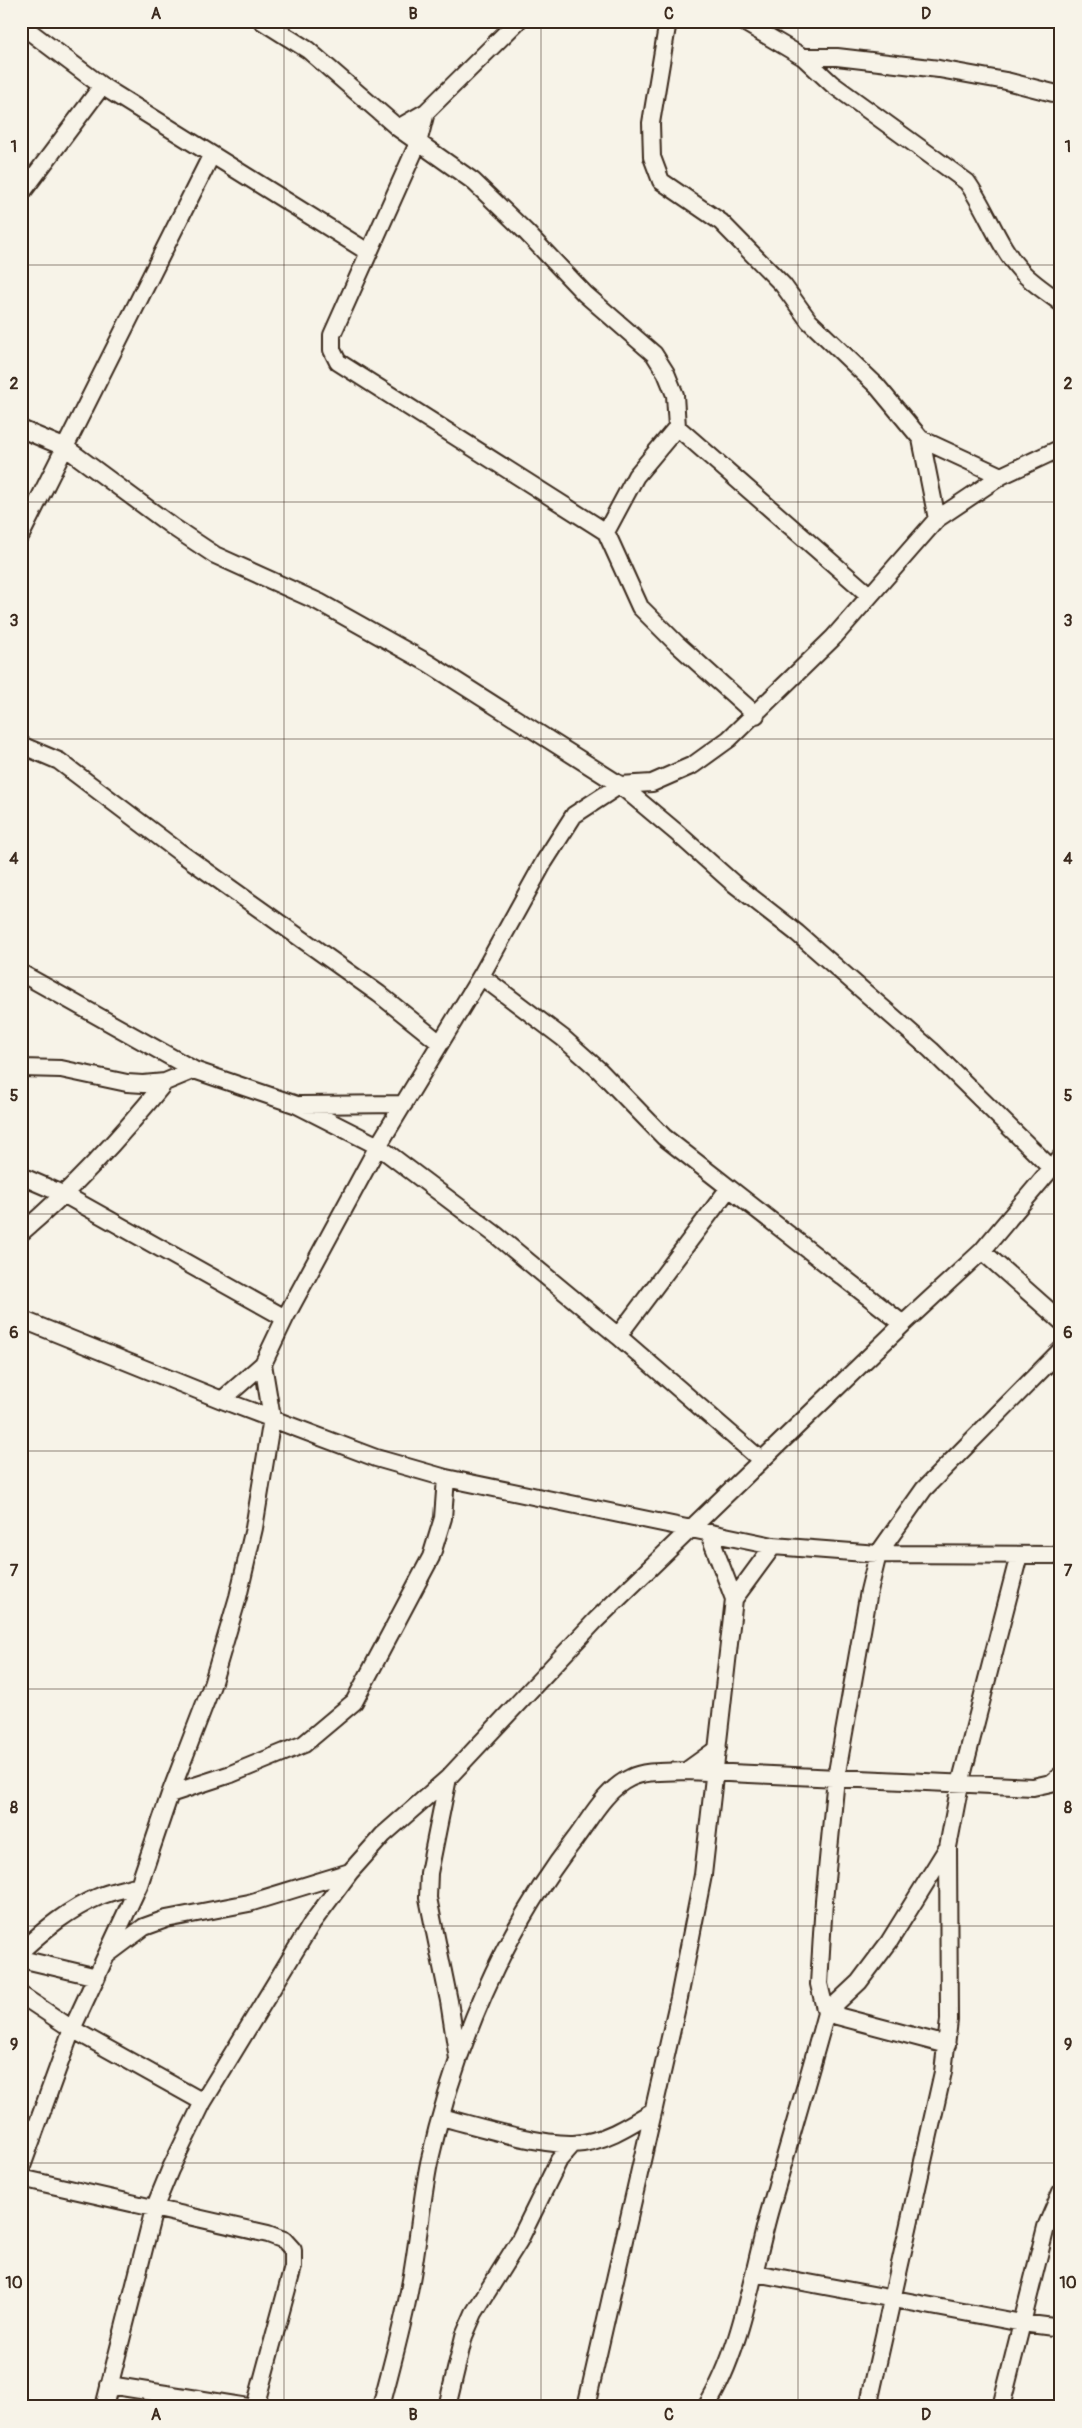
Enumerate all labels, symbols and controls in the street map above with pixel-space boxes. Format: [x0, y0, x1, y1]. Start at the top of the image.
text: A [151, 4, 162, 24]
text: B [408, 4, 418, 24]
text: C [664, 4, 674, 24]
text: D [921, 4, 931, 24]
text: 1 [11, 137, 17, 157]
text: 1 [1065, 137, 1071, 157]
text: 2 [10, 374, 19, 394]
text: 2 [1064, 374, 1073, 394]
text: 3 [10, 611, 19, 631]
text: 3 [1064, 611, 1073, 631]
text: 4 [9, 849, 19, 869]
text: 4 [1063, 849, 1073, 869]
text: 5 [10, 1086, 19, 1106]
text: 5 [1064, 1086, 1073, 1106]
text: 6 [9, 1323, 19, 1343]
text: 6 [1063, 1323, 1073, 1343]
text: 7 [10, 1561, 19, 1581]
text: 7 [1064, 1561, 1073, 1581]
text: 8 [10, 1798, 18, 1818]
text: 8 [1064, 1798, 1072, 1818]
text: 9 [10, 2035, 18, 2055]
text: 9 [1064, 2035, 1072, 2055]
text: 10 [5, 2273, 23, 2293]
text: 10 [1059, 2273, 1077, 2293]
text: A [151, 2405, 162, 2425]
text: B [408, 2405, 418, 2425]
text: C [664, 2405, 674, 2425]
text: D [921, 2405, 931, 2425]

